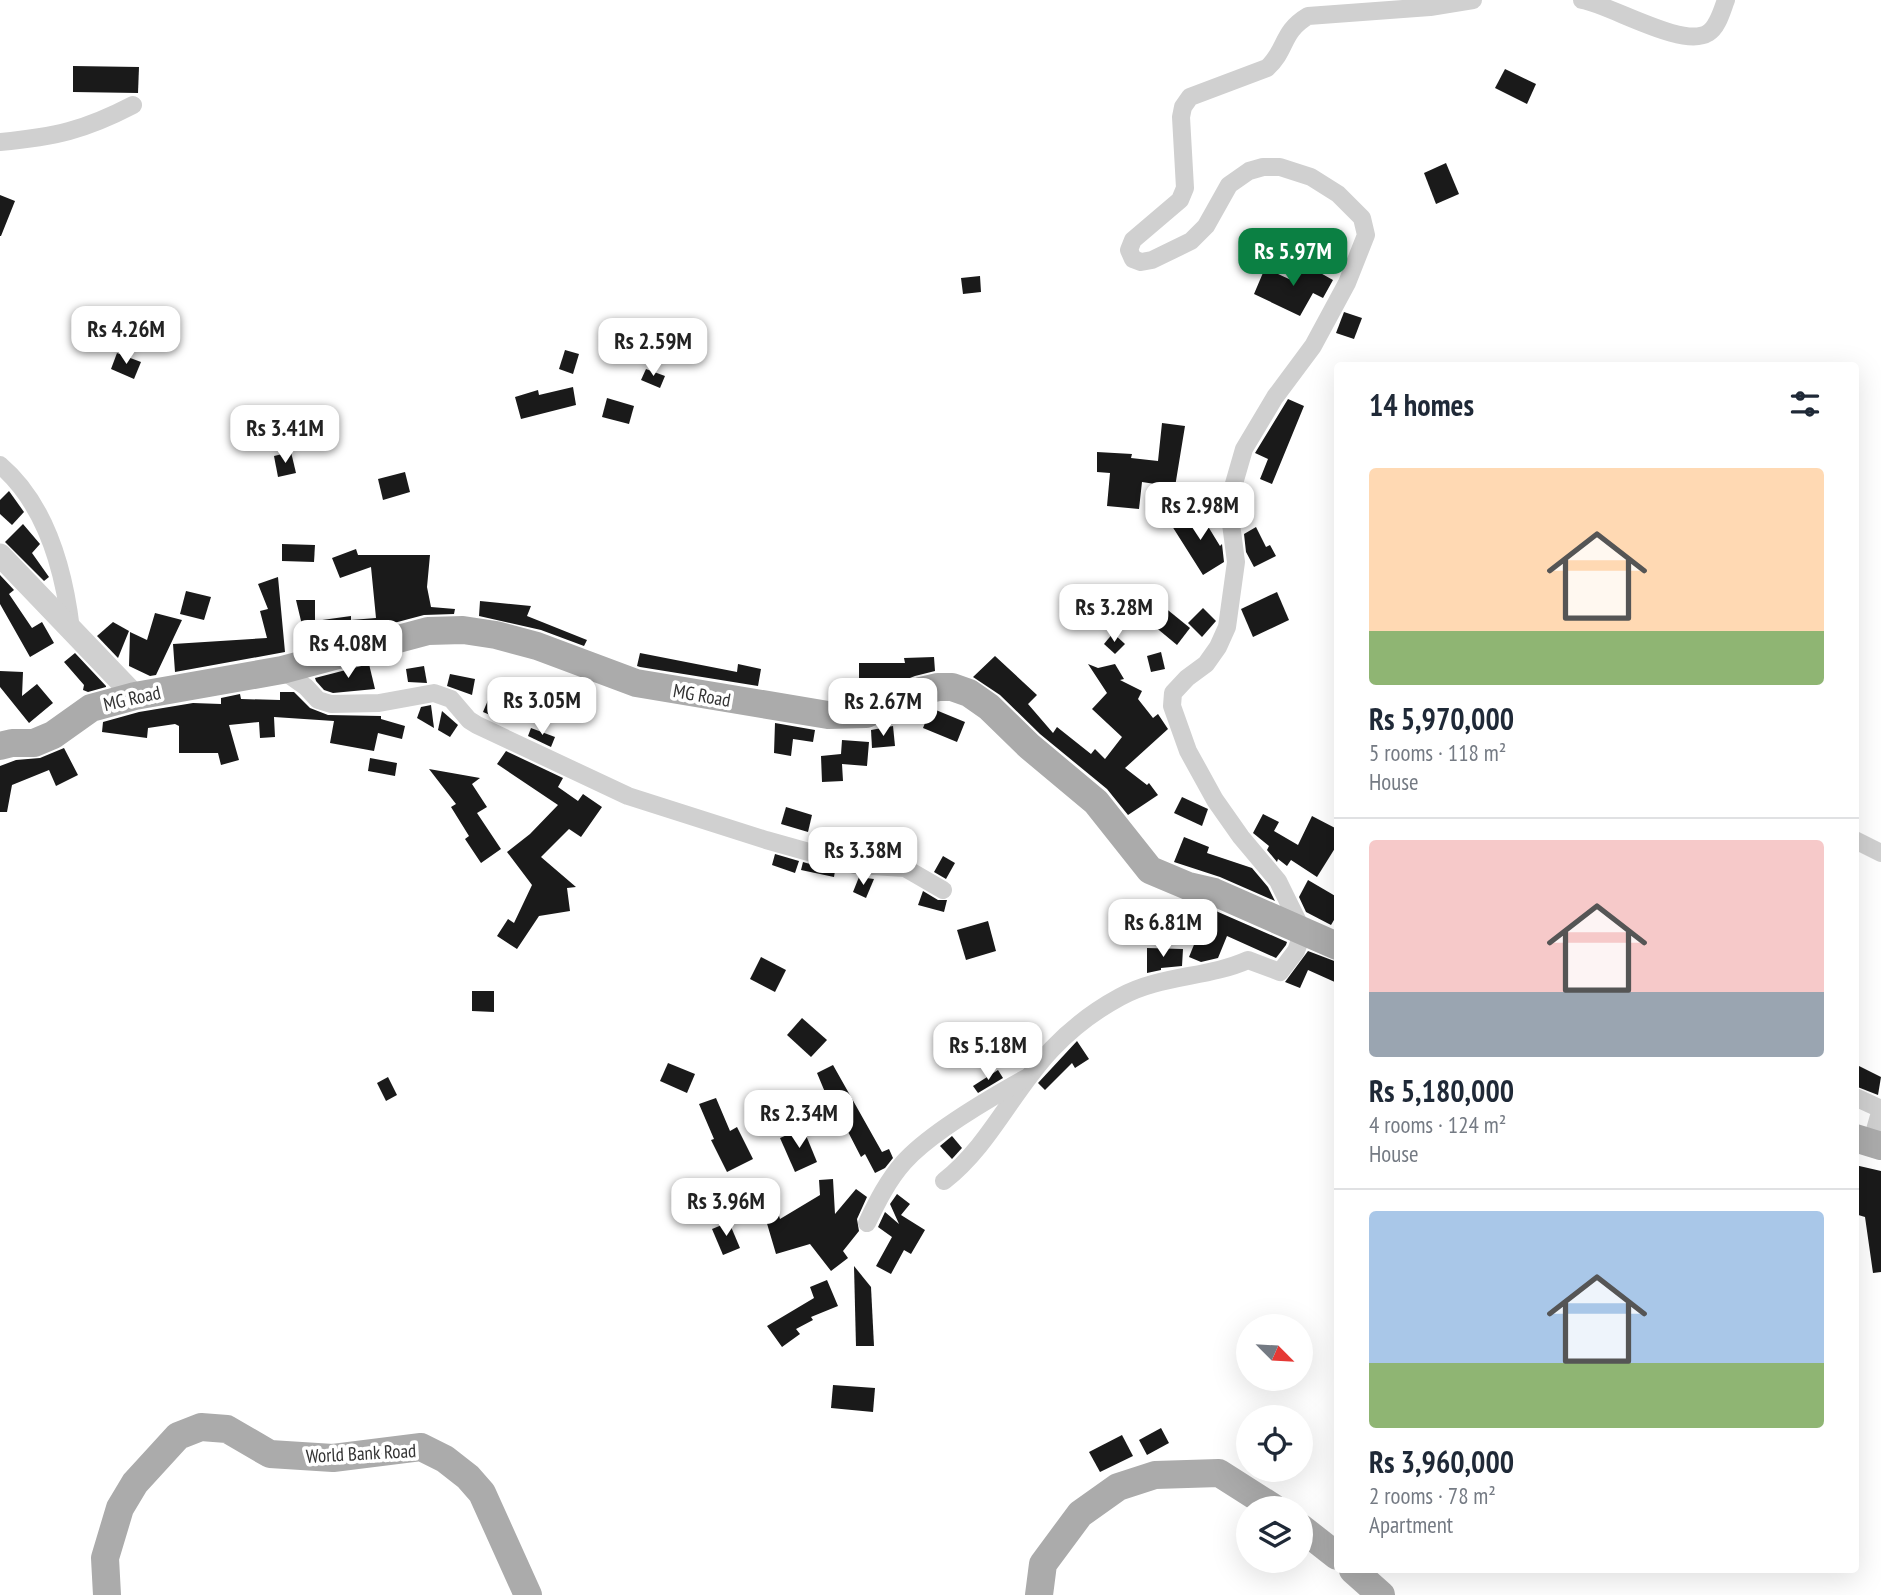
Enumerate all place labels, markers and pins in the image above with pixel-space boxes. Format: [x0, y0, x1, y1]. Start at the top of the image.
pin: Rs 5.97M [1221, 229, 1365, 288]
pin: Rs 4.26M [54, 306, 198, 366]
pin: Rs 2.59M [581, 318, 725, 378]
pin: Rs 3.41M [213, 406, 357, 465]
pin: Rs 2.98M [1128, 482, 1272, 542]
pin: Rs 3.28M [1042, 584, 1186, 644]
pin: Rs 4.08M [276, 620, 420, 680]
pin: Rs 3.05M [470, 678, 614, 737]
pin: Rs 2.67M [811, 678, 955, 738]
pin: Rs 3.38M [791, 828, 935, 887]
pin: Rs 6.81M [1091, 900, 1235, 959]
pin: Rs 5.18M [916, 1023, 1060, 1082]
pin: Rs 2.34M [727, 1090, 871, 1150]
pin: Rs 3.96M [654, 1178, 798, 1238]

